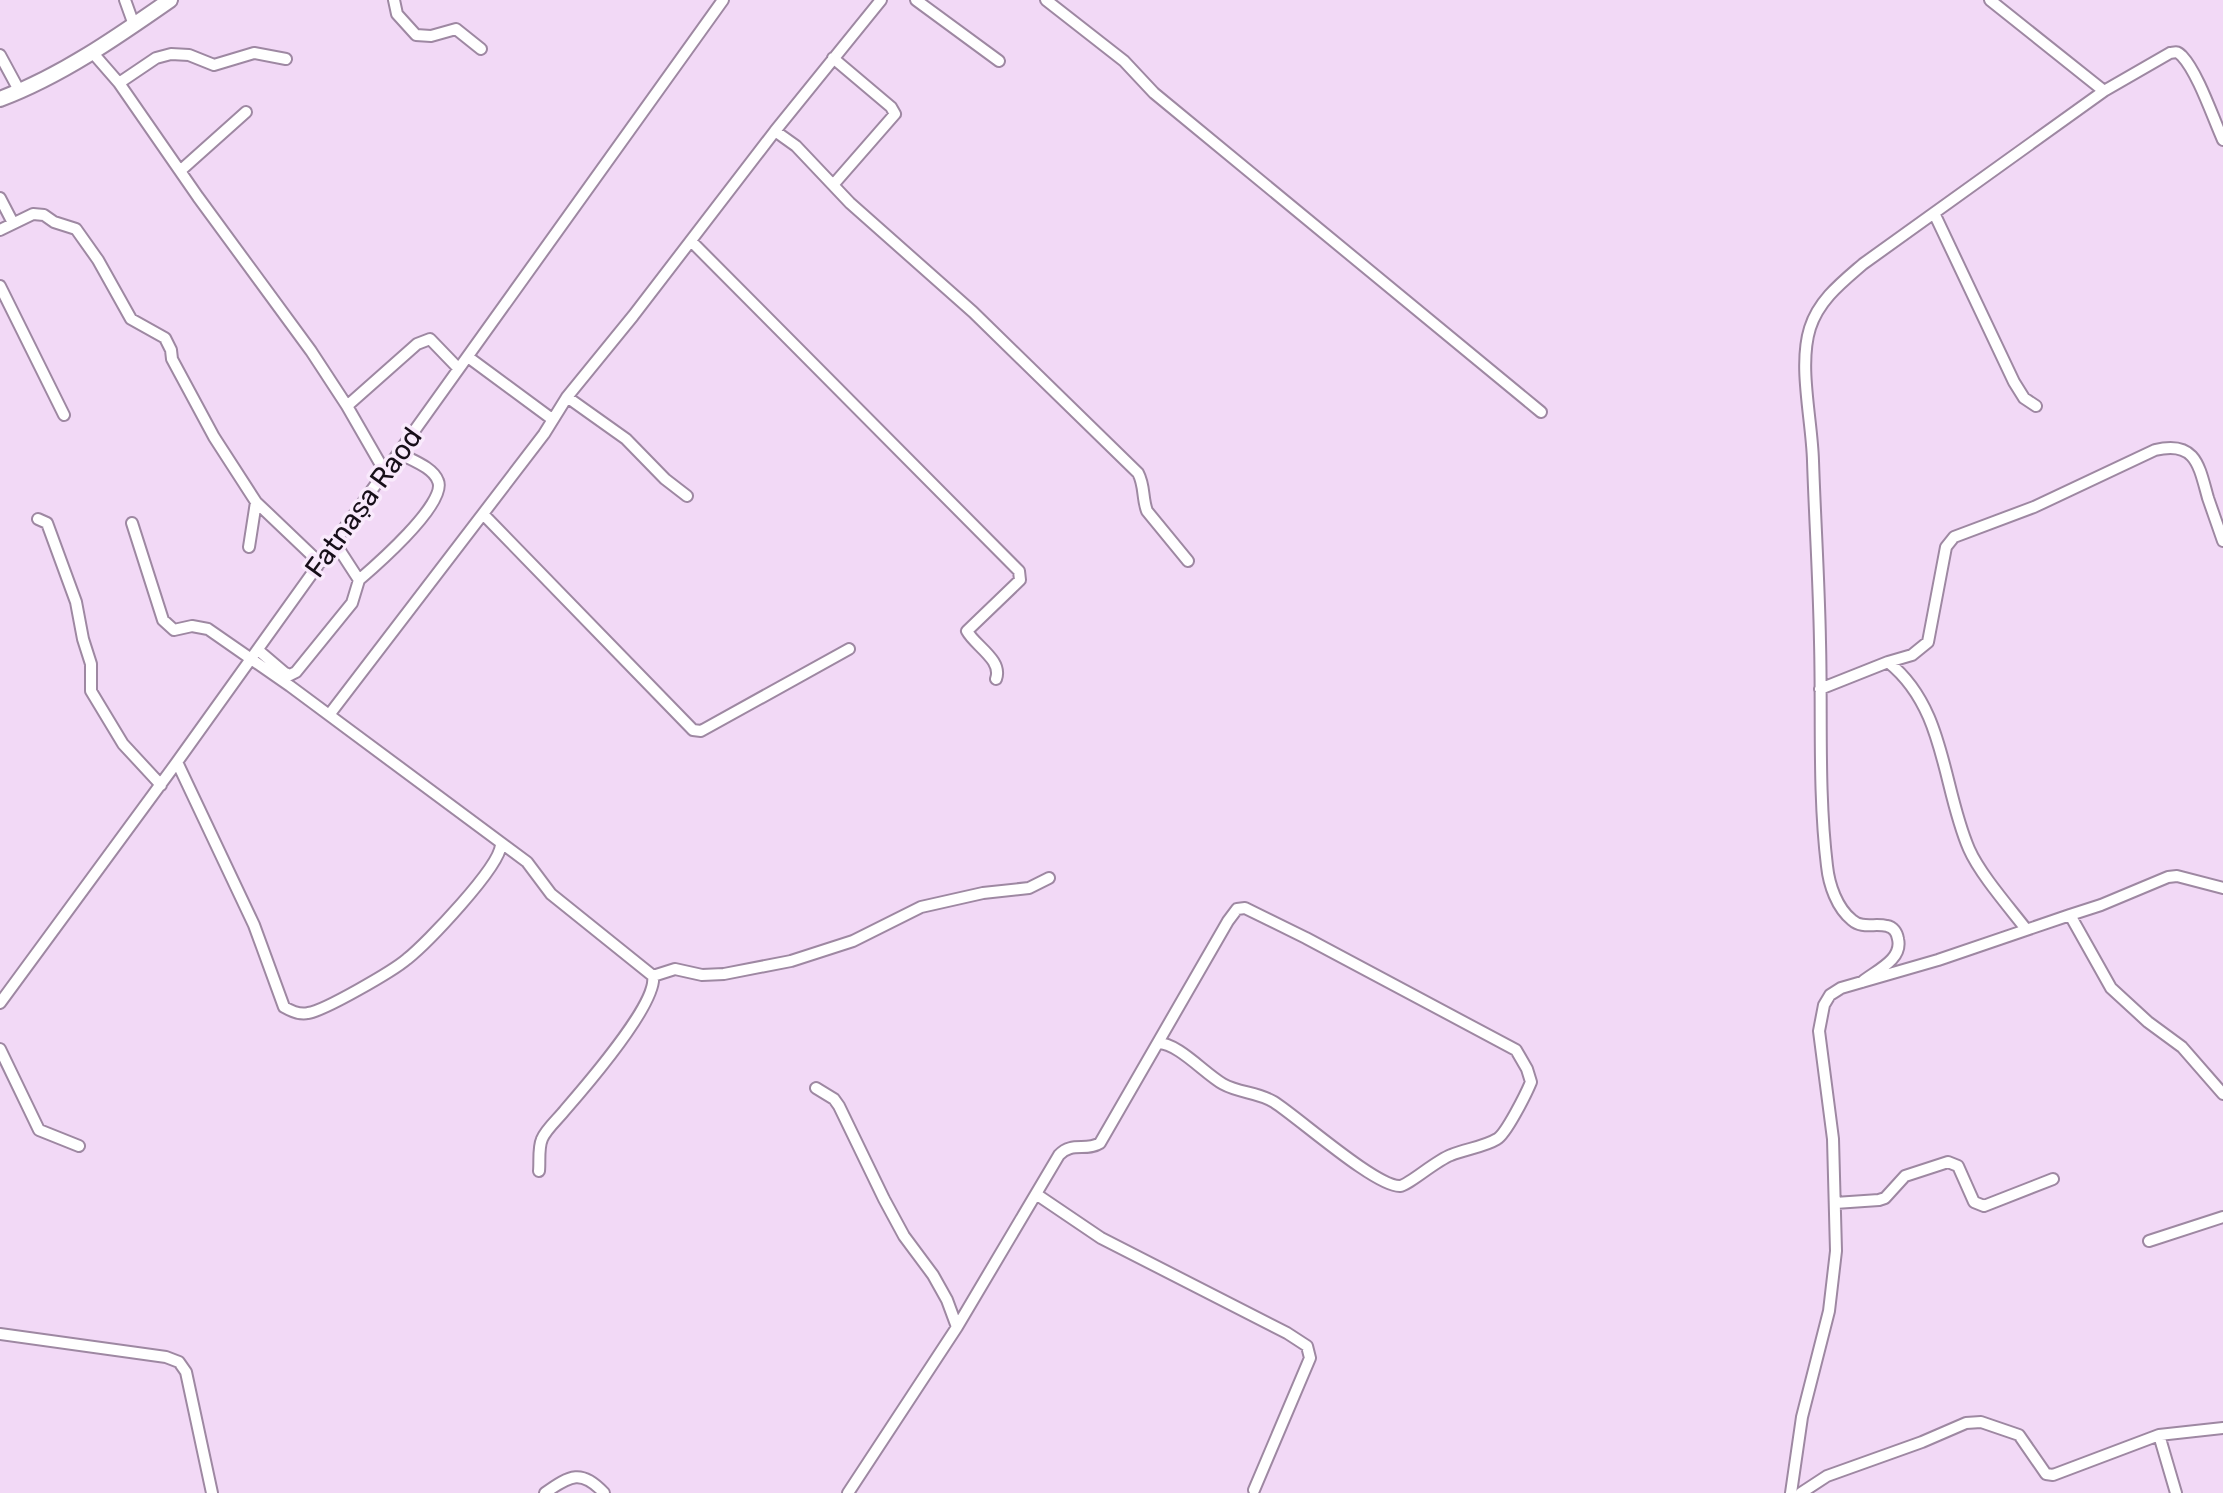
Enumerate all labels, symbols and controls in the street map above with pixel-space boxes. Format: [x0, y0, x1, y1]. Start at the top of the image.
street label: Fatnaṣa Raod [298, 421, 429, 584]

